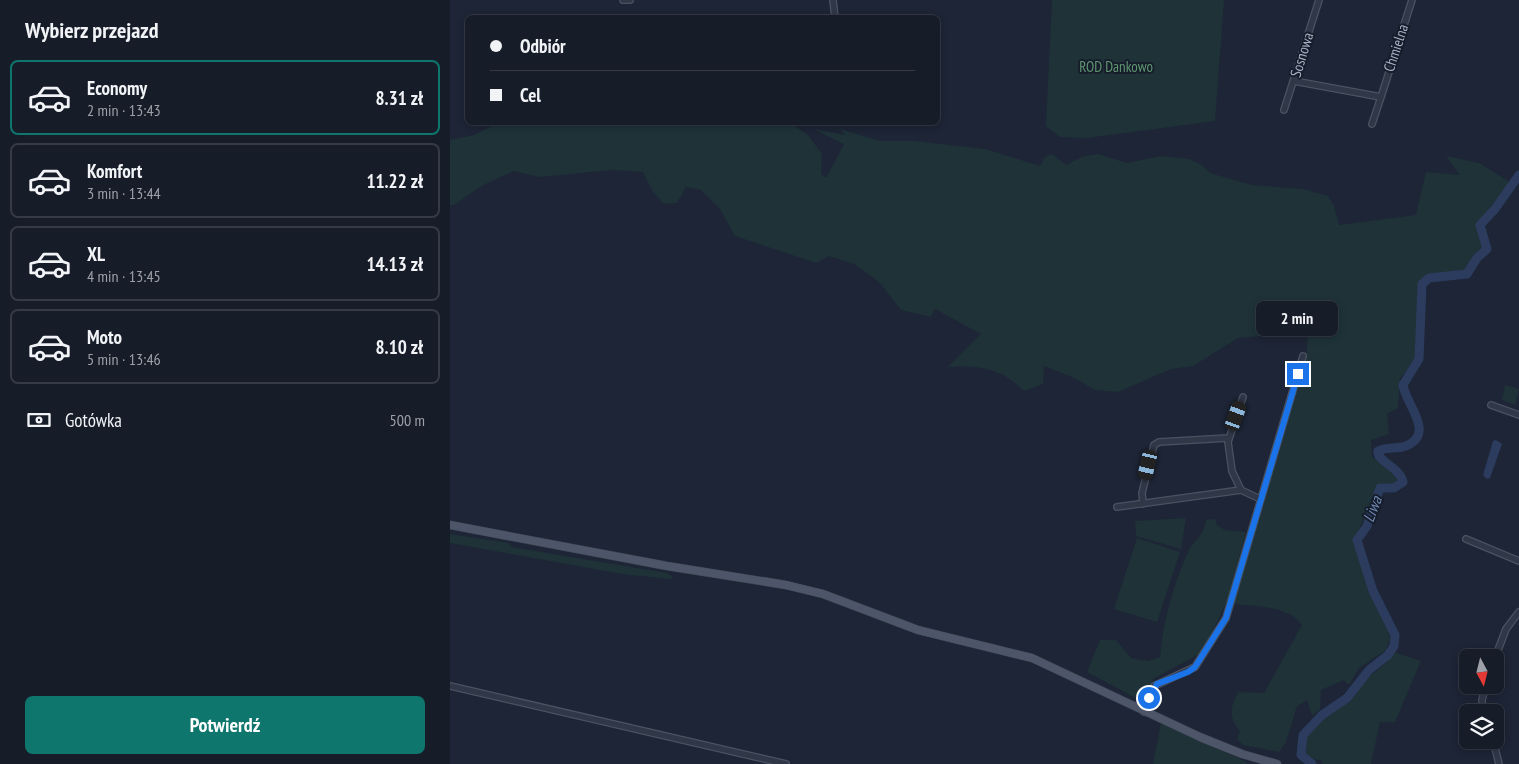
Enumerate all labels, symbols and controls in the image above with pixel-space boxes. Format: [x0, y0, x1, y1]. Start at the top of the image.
text: Wybierz przejazd [25, 16, 159, 44]
street label: Chmielna [1379, 22, 1412, 74]
street label: Sosnowa [1286, 30, 1317, 80]
text: Odbiór [520, 34, 566, 58]
park label: ROD Dankowo [1079, 57, 1153, 76]
icon: car [27, 75, 72, 120]
text: Economy [87, 76, 147, 100]
text: Cel [520, 83, 541, 107]
text: 8.31 zł [376, 86, 423, 110]
text: 2 min · 13:43 [87, 100, 161, 120]
icon: car [27, 158, 72, 203]
text: Komfort [87, 159, 142, 183]
text: 11.22 zł [366, 169, 423, 193]
text: 3 min · 13:44 [87, 183, 161, 203]
icon: car [27, 241, 72, 286]
text: XL [87, 242, 105, 266]
text: 14.13 zł [366, 252, 423, 276]
text: 4 min · 13:45 [87, 266, 161, 286]
callout: 2 min [1257, 302, 1339, 336]
text: 2 min [1281, 308, 1313, 328]
icon: car [27, 324, 72, 369]
text: Moto [87, 325, 122, 349]
text: 8.10 zł [376, 335, 423, 359]
text: 5 min · 13:46 [87, 349, 161, 369]
route end [1287, 363, 1309, 385]
car [1223, 399, 1248, 433]
icon: cash [25, 406, 53, 434]
text: Gotówka [65, 408, 122, 432]
text: 500 m [390, 410, 425, 430]
car [1137, 449, 1158, 481]
water label: Liwa [1358, 492, 1387, 525]
north arrow [1459, 649, 1504, 694]
map controls [1459, 649, 1504, 749]
route start [1138, 687, 1160, 709]
button: Potwierdź [25, 696, 425, 754]
button: layers [1459, 704, 1504, 749]

